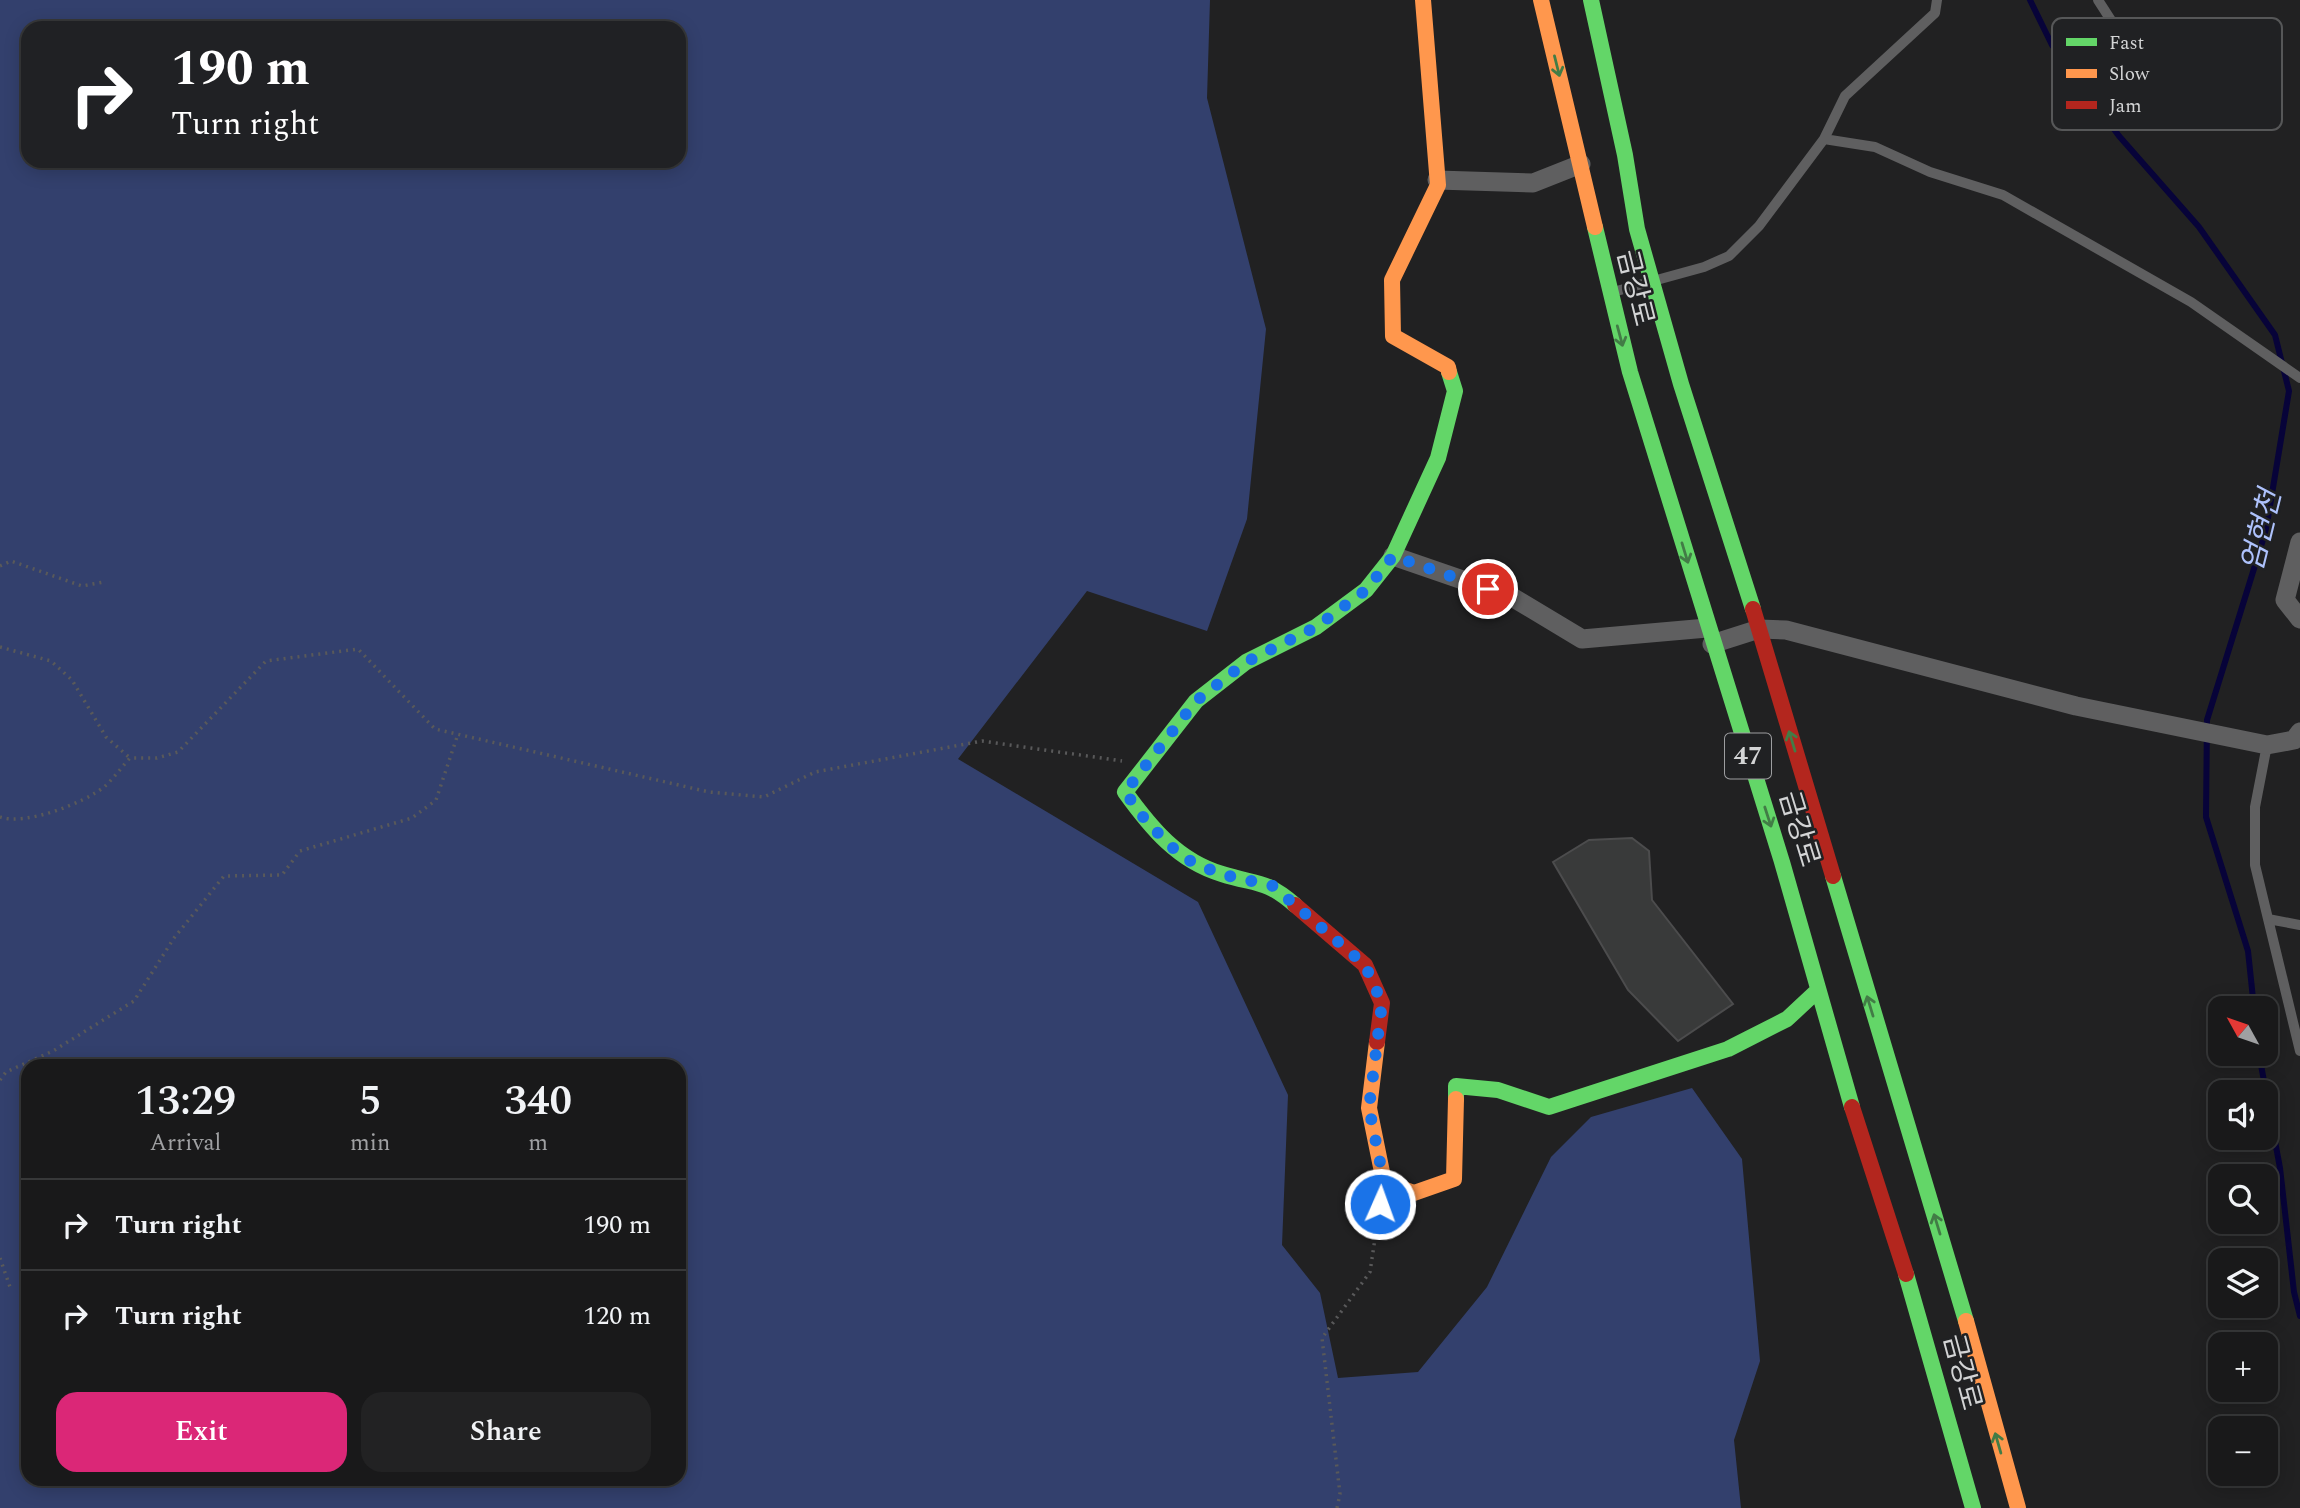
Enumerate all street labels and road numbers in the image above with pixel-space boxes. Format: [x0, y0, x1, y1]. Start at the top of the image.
street label: 금강로 [1605, 245, 1665, 331]
road number: 47 [1725, 734, 1771, 778]
street label: 금강로 [1767, 786, 1831, 872]
street label: 금강로 [1931, 1329, 1993, 1415]

